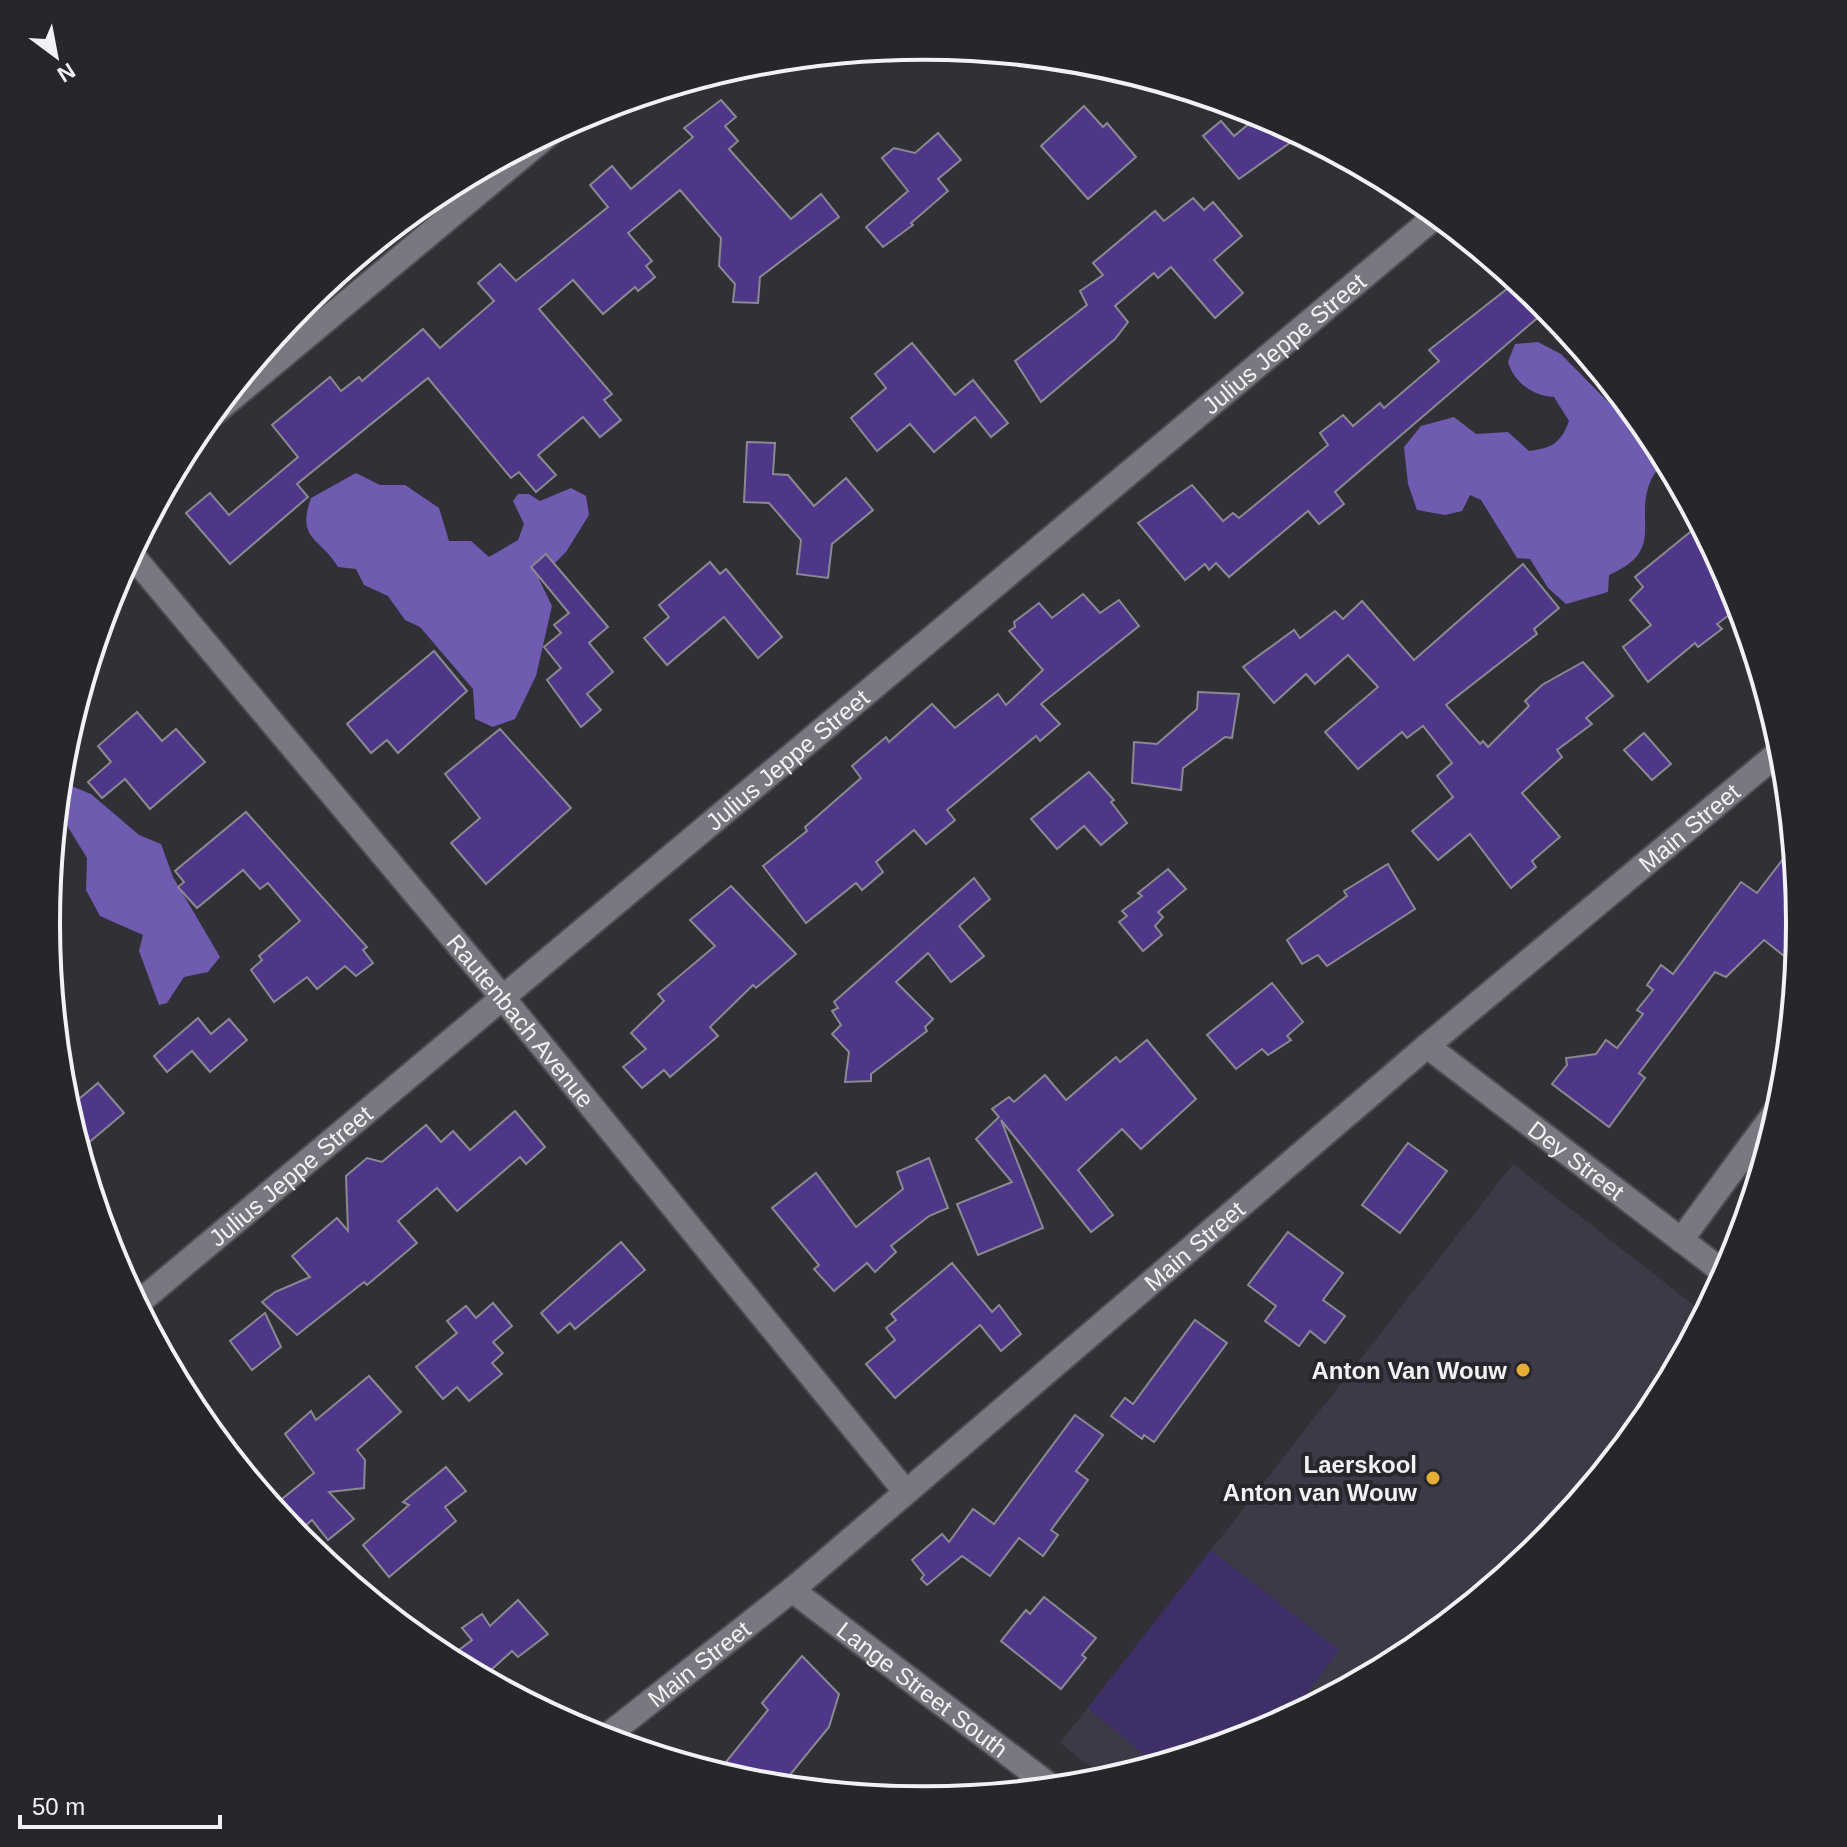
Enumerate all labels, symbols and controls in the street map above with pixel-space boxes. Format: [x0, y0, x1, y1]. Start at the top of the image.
north arrow [16, 16, 96, 96]
text: N [53, 58, 80, 87]
street label: Julius Jeppe Street [1197, 267, 1371, 419]
street label: Julius Jeppe Street [700, 683, 874, 835]
street label: Main Street [1633, 778, 1745, 877]
street label: Rautenbach Avenue [442, 929, 600, 1112]
street label: Julius Jeppe Street [203, 1099, 378, 1252]
street label: Dey Street [1523, 1115, 1630, 1205]
street label: Main Street [1139, 1195, 1250, 1296]
place label: Anton Van Wouw [1311, 1357, 1507, 1384]
marker: Anton Van Wouw [1514, 1361, 1532, 1379]
place label: Laerskool Anton van Wouw [1223, 1451, 1417, 1506]
marker: Laerskool Anton van Wouw [1424, 1469, 1442, 1487]
street label: Main Street [642, 1615, 756, 1712]
street label: Lange Street South [832, 1616, 1013, 1762]
scale bar [20, 1779, 220, 1829]
text: 50 m [32, 1793, 85, 1820]

